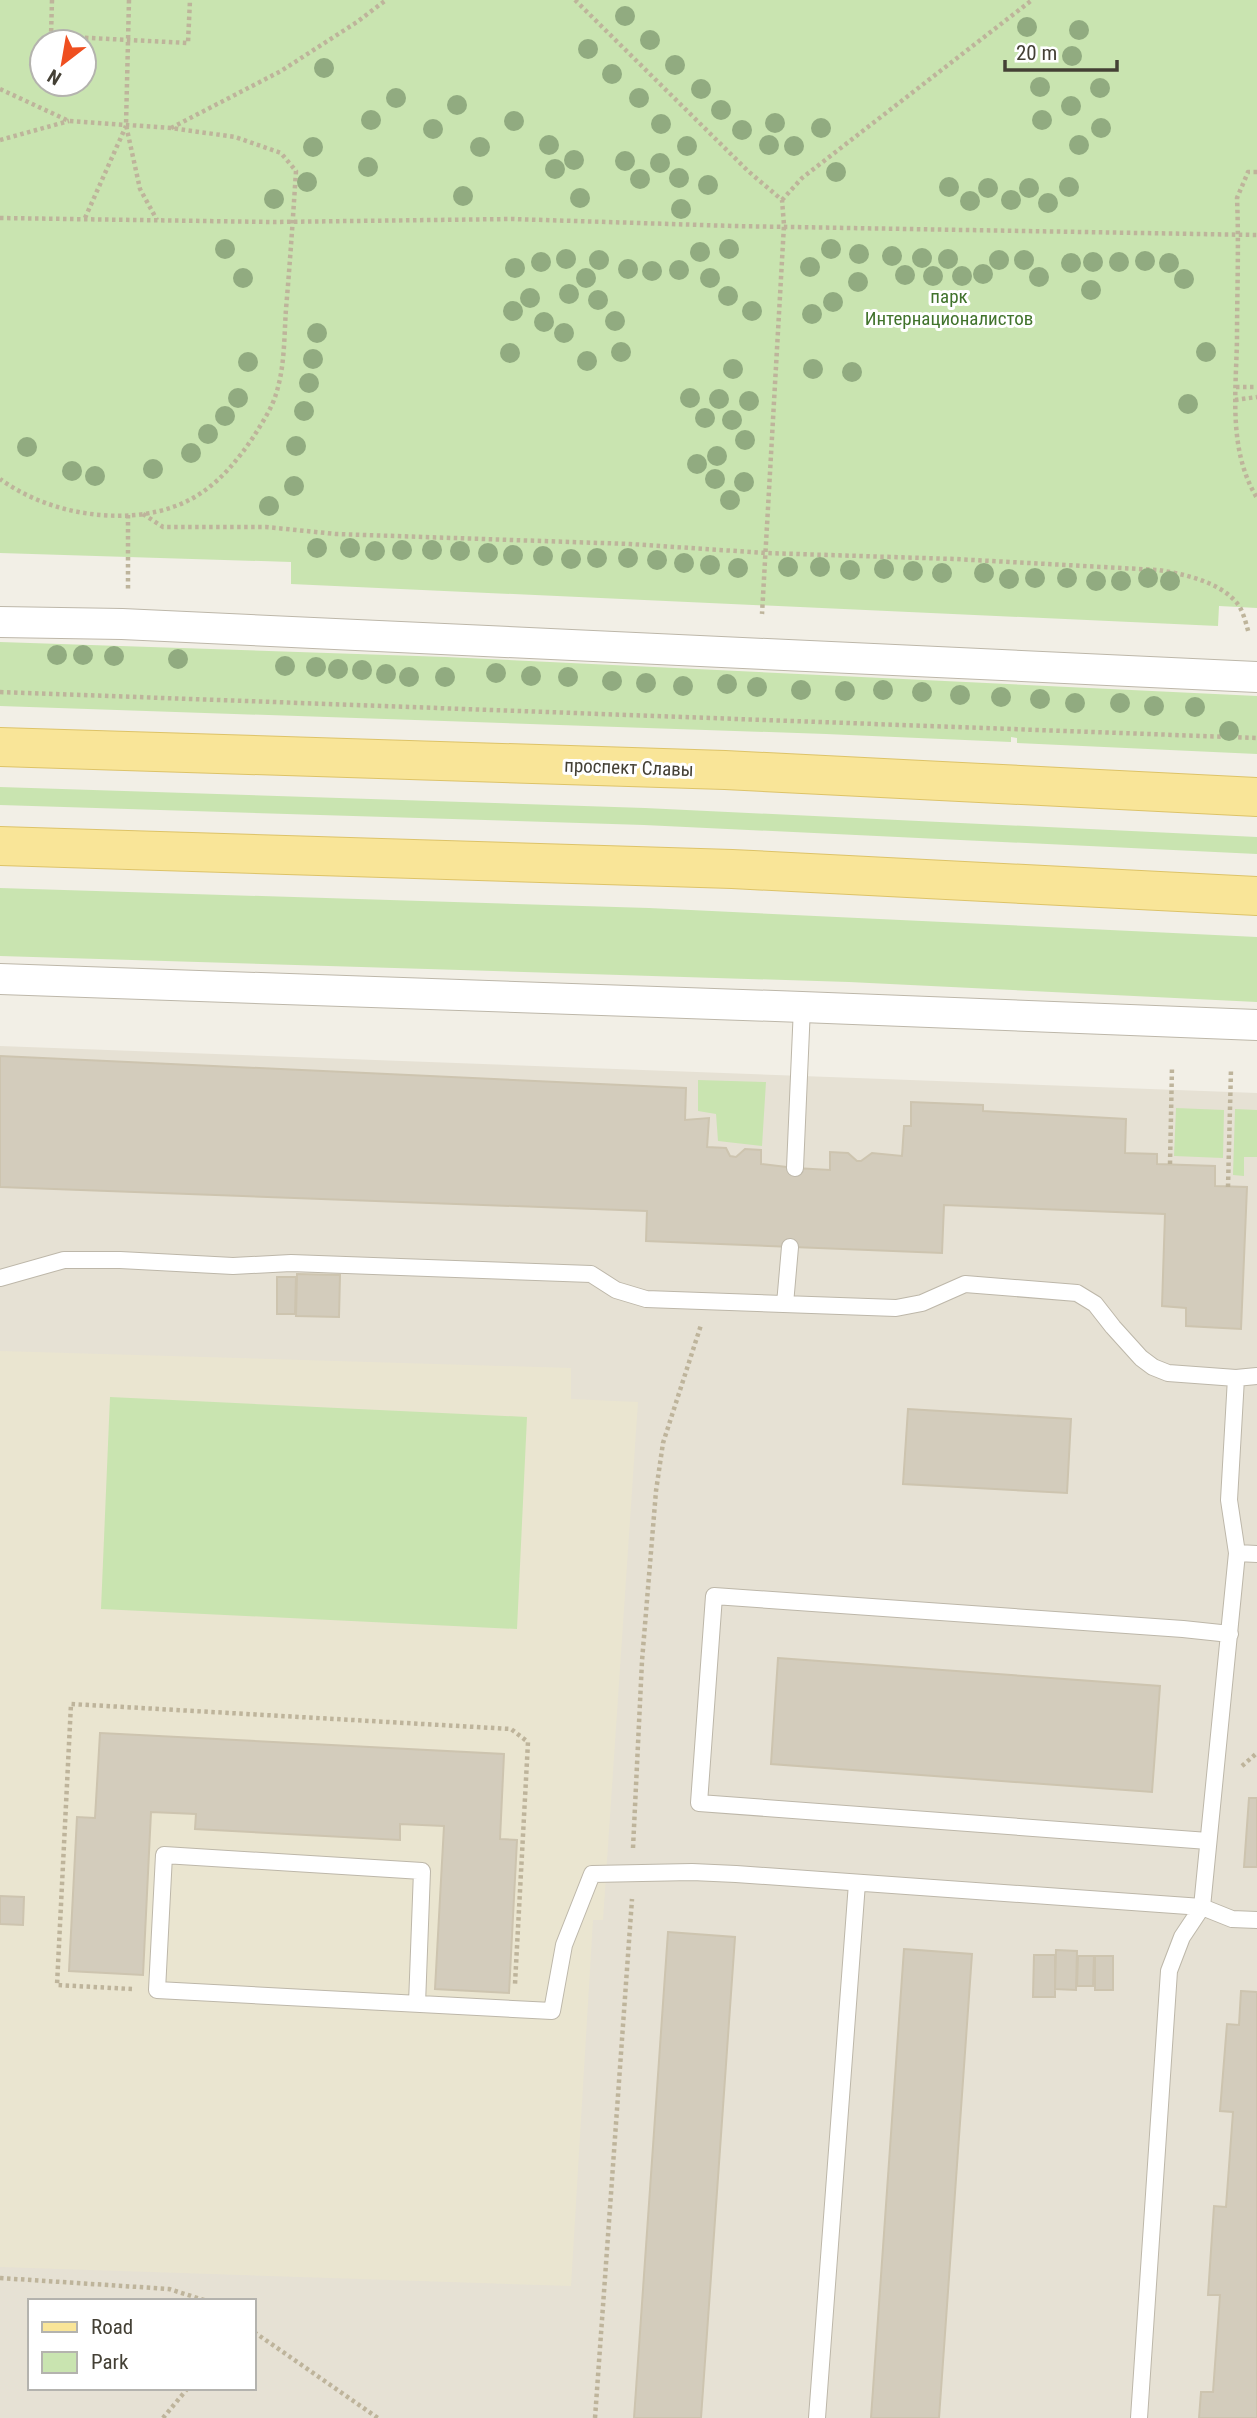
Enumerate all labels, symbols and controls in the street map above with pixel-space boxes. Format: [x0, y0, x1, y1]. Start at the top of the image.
north arrow [28, 28, 98, 98]
scale bar [1005, 28, 1117, 72]
text: 20 m [1016, 41, 1057, 65]
text: N [44, 64, 65, 90]
park label: парк Интернационалистов [865, 285, 1033, 330]
street label: проспект Славы [564, 754, 694, 781]
legend [28, 2299, 256, 2390]
text: Road [91, 2315, 133, 2339]
text: Park [91, 2350, 129, 2374]

